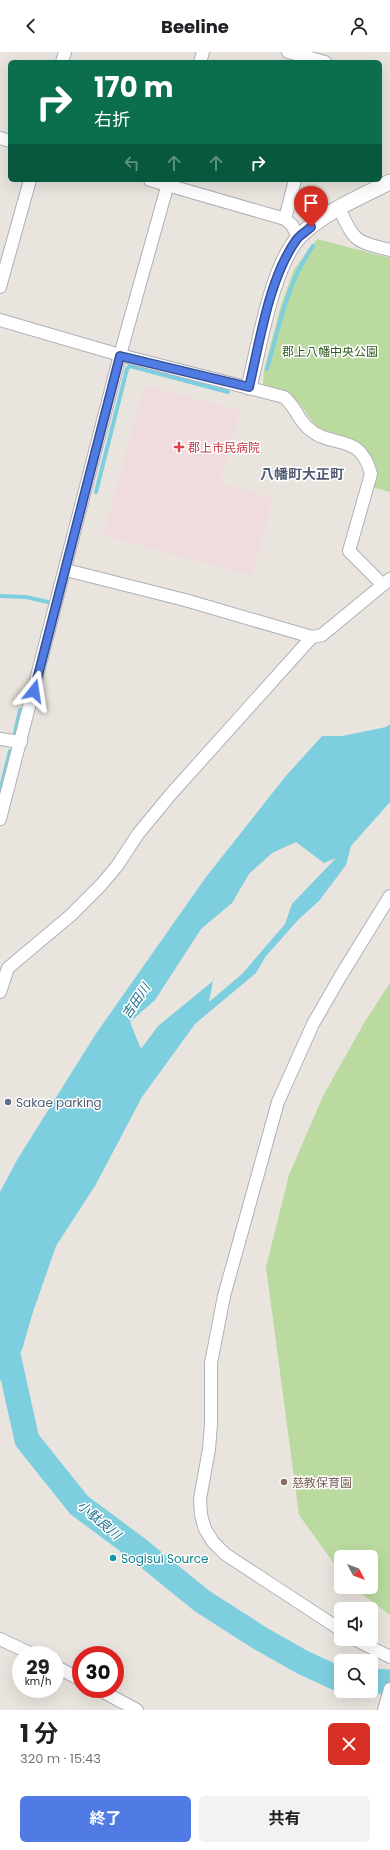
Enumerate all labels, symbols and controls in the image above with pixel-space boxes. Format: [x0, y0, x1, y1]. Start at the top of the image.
text: Beeline [161, 14, 229, 39]
icon: back [20, 15, 42, 37]
icon: person [348, 15, 370, 37]
text: 170 m [94, 68, 173, 107]
icon: right [28, 76, 80, 128]
text: 右折 [94, 107, 130, 132]
icon: left [121, 152, 143, 174]
icon: ahead [163, 152, 185, 174]
icon: ahead [205, 152, 227, 174]
icon: right [247, 152, 269, 174]
pin [294, 186, 328, 227]
icon: arrive [300, 192, 322, 214]
park label: 郡上八幡中央公園 [282, 343, 378, 360]
place label: 郡上市民病院 [188, 439, 260, 456]
marker: 郡上市民病院 [173, 441, 185, 453]
district label: 八幡町大正町 [260, 464, 344, 484]
position arrow [13, 670, 55, 712]
water label: 吉田川 [117, 978, 156, 1022]
place label: Sakae parking [16, 1094, 102, 1111]
marker: Sakae parking [3, 1097, 13, 1107]
place label: 慈教保育園 [292, 1474, 352, 1491]
marker: 慈教保育園 [279, 1477, 289, 1487]
water label: 小駄良川 [73, 1496, 127, 1545]
place label: Sogisui Source [121, 1550, 209, 1567]
north arrow [334, 1550, 378, 1594]
map controls [334, 1550, 378, 1698]
marker: Sogisui Source [108, 1553, 118, 1563]
button: sound [334, 1602, 378, 1646]
speed limit sign: 30 [72, 1646, 124, 1698]
text: 29 [26, 1653, 50, 1681]
button: search [334, 1654, 378, 1698]
text: km/h [25, 1674, 51, 1689]
text: 1 分 [20, 1717, 58, 1750]
button: close [328, 1723, 370, 1765]
text: 320 m · 15:43 [20, 1749, 101, 1768]
button: 終了 [20, 1796, 191, 1842]
button: 共有 [199, 1796, 370, 1842]

